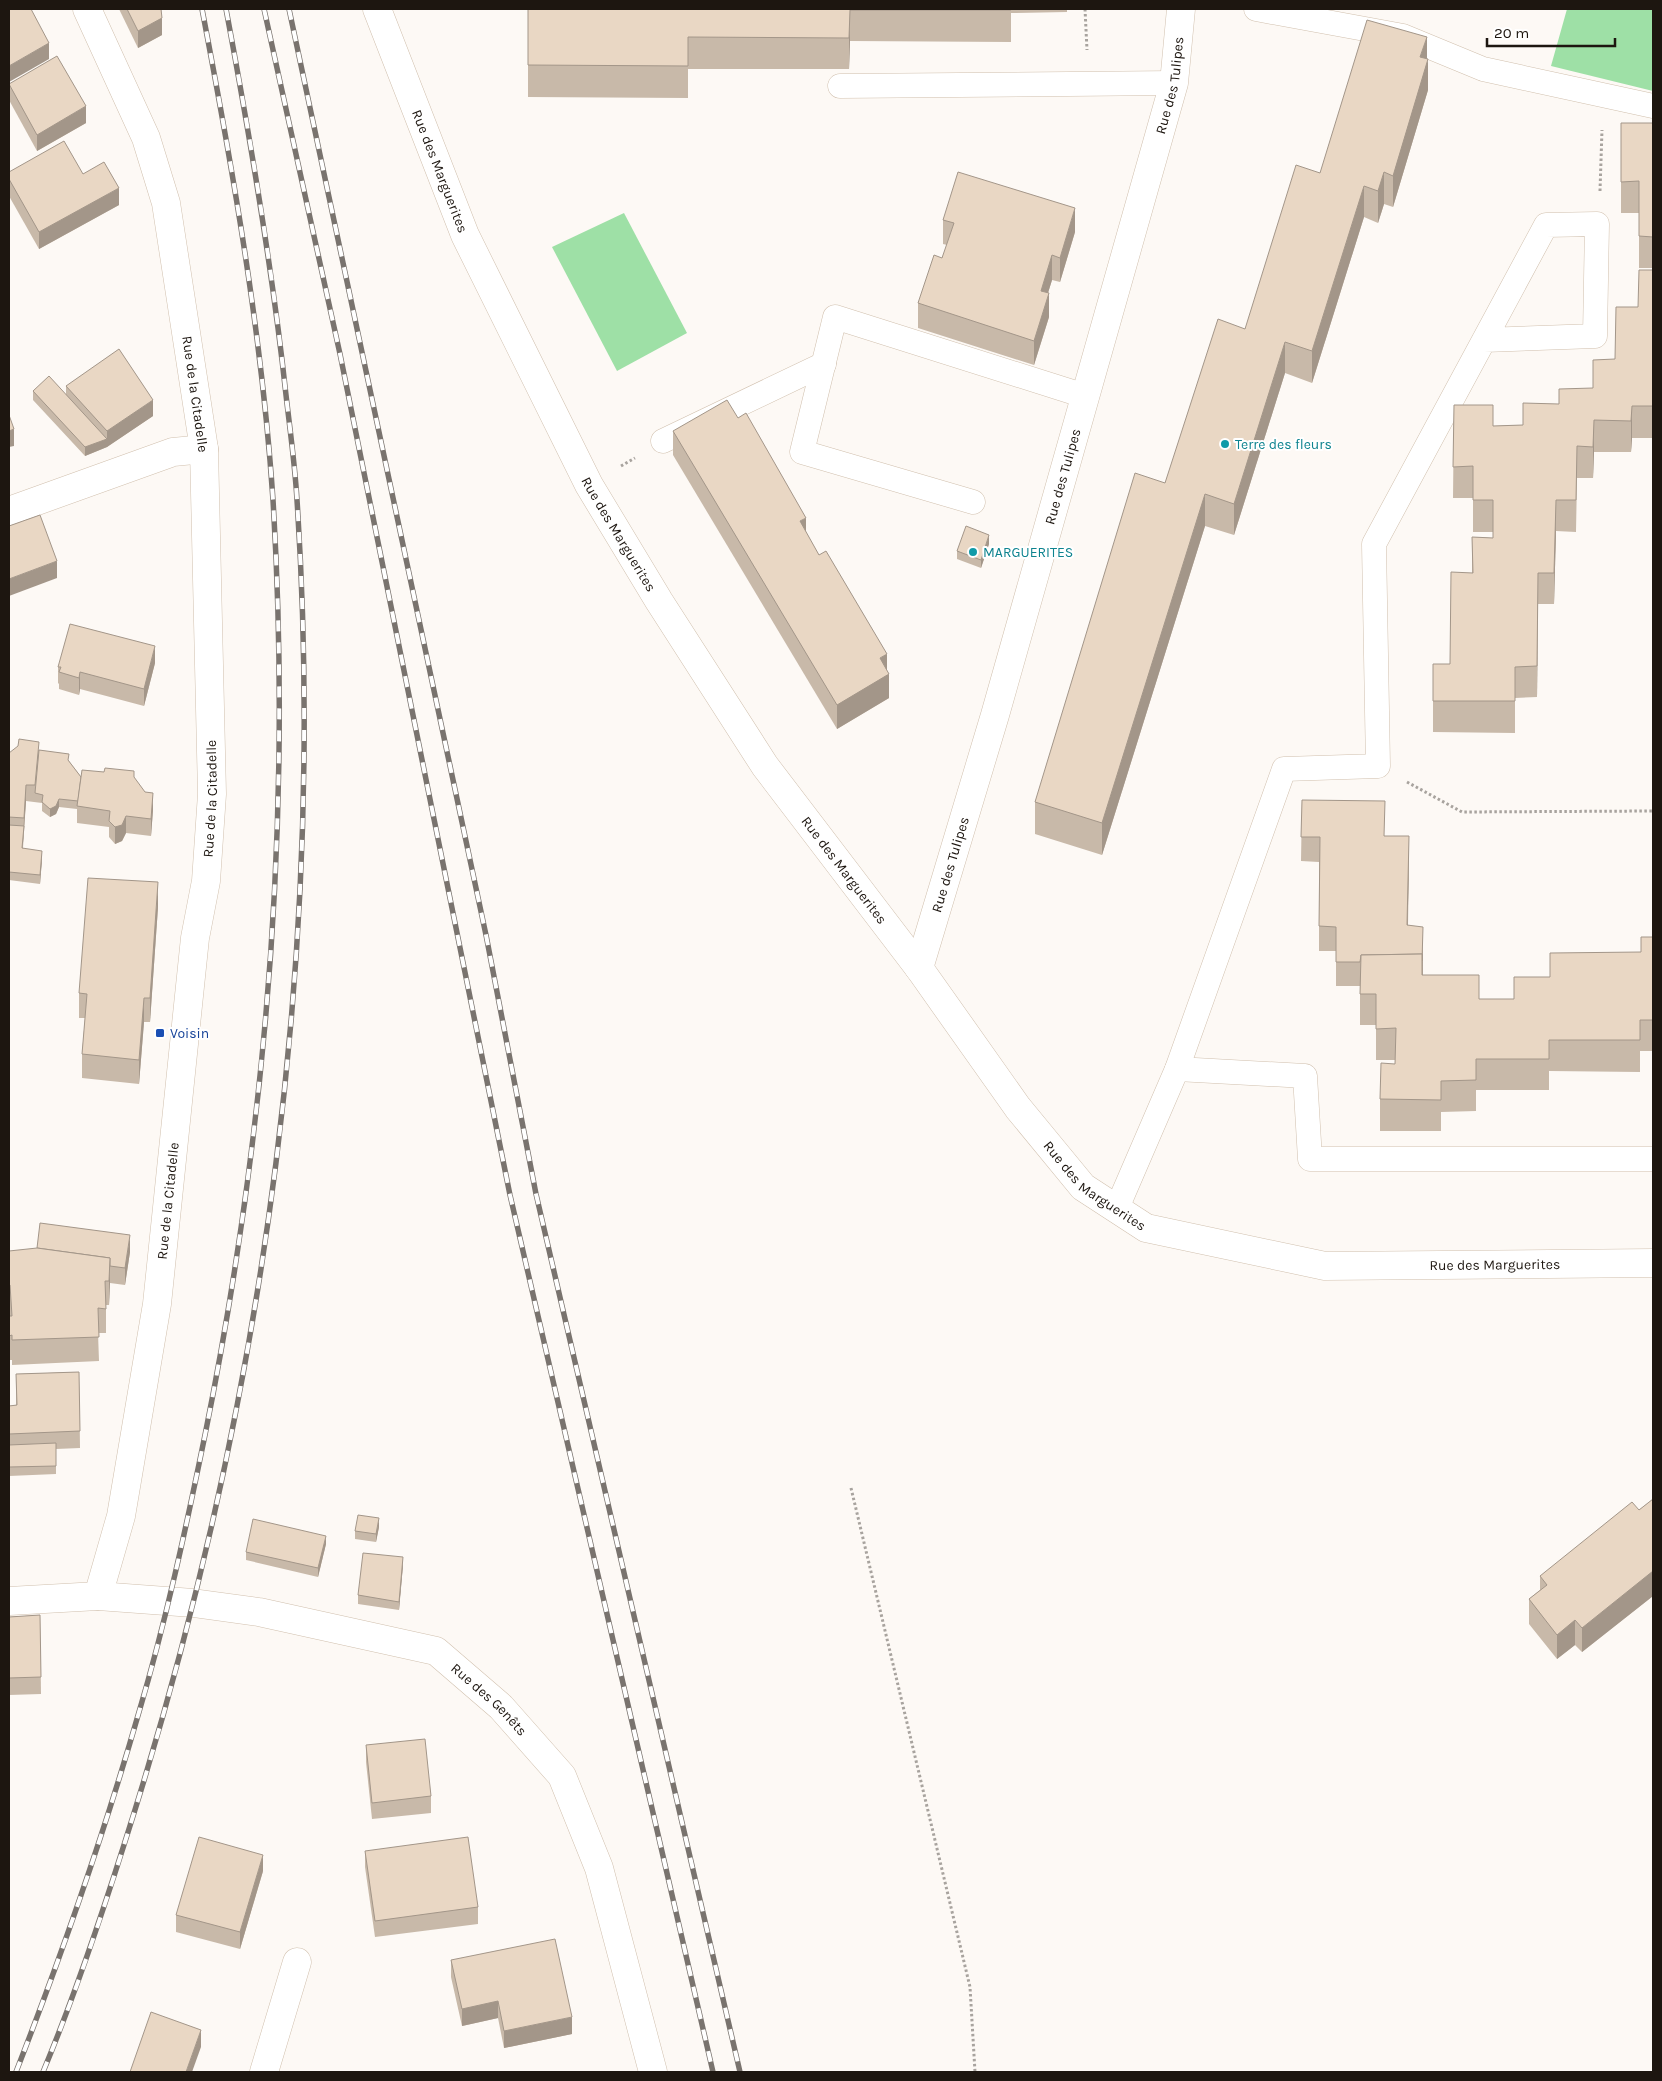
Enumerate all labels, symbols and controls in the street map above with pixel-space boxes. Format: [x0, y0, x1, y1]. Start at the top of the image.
scale bar [1487, 15, 1614, 47]
text: 20 m [1494, 24, 1529, 42]
street label: Rue des Tulipes [1151, 36, 1187, 136]
street label: Rue des Marguerites [408, 107, 472, 235]
street label: Rue de la Citadelle [178, 335, 212, 453]
street label: Rue des Tulipes [1041, 427, 1084, 527]
place label: Terre des fleurs [1235, 436, 1332, 453]
marker: Terre des fleurs [1219, 438, 1231, 450]
street label: Rue des Marguerites [578, 474, 660, 595]
place label: MARGUERITES [983, 544, 1073, 561]
marker: MARGUERITES [967, 546, 979, 558]
street label: Rue de la Citadelle [199, 740, 221, 858]
street label: Rue des Marguerites [798, 813, 891, 927]
street label: Rue des Tulipes [928, 815, 972, 915]
place label: Voisin [170, 1025, 209, 1042]
marker: Voisin [154, 1027, 166, 1039]
street label: Rue des Marguerites [1040, 1137, 1149, 1234]
street label: Rue de la Citadelle [153, 1142, 182, 1260]
street label: Rue des Marguerites [1429, 1255, 1560, 1274]
street label: Rue des Genêts [448, 1659, 531, 1739]

